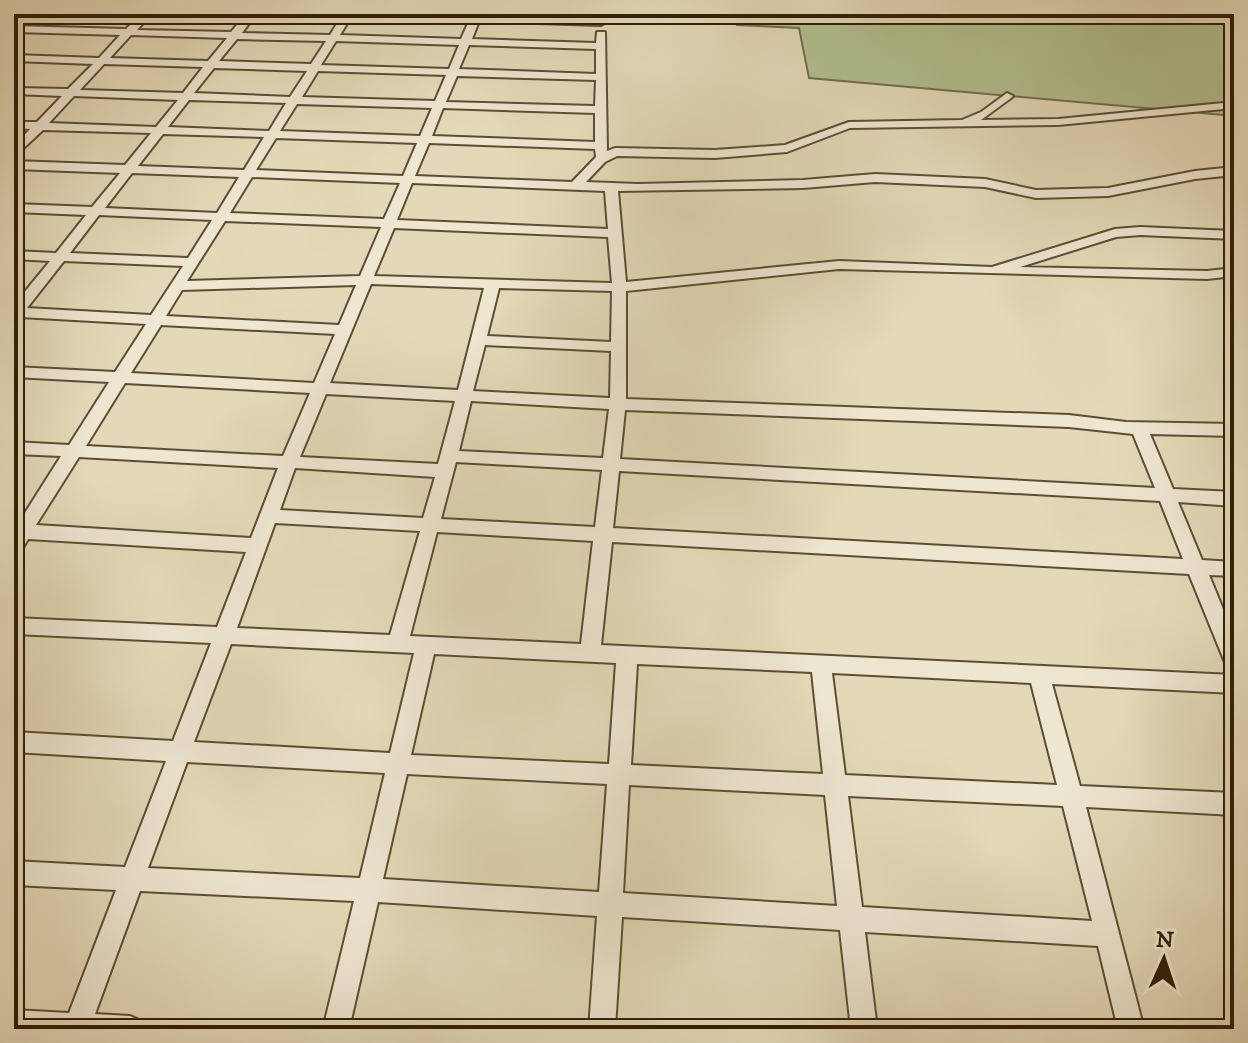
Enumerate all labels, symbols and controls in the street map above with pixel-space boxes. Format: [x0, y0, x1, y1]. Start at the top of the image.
north arrow [1124, 919, 1204, 999]
text: N [1155, 927, 1175, 954]

